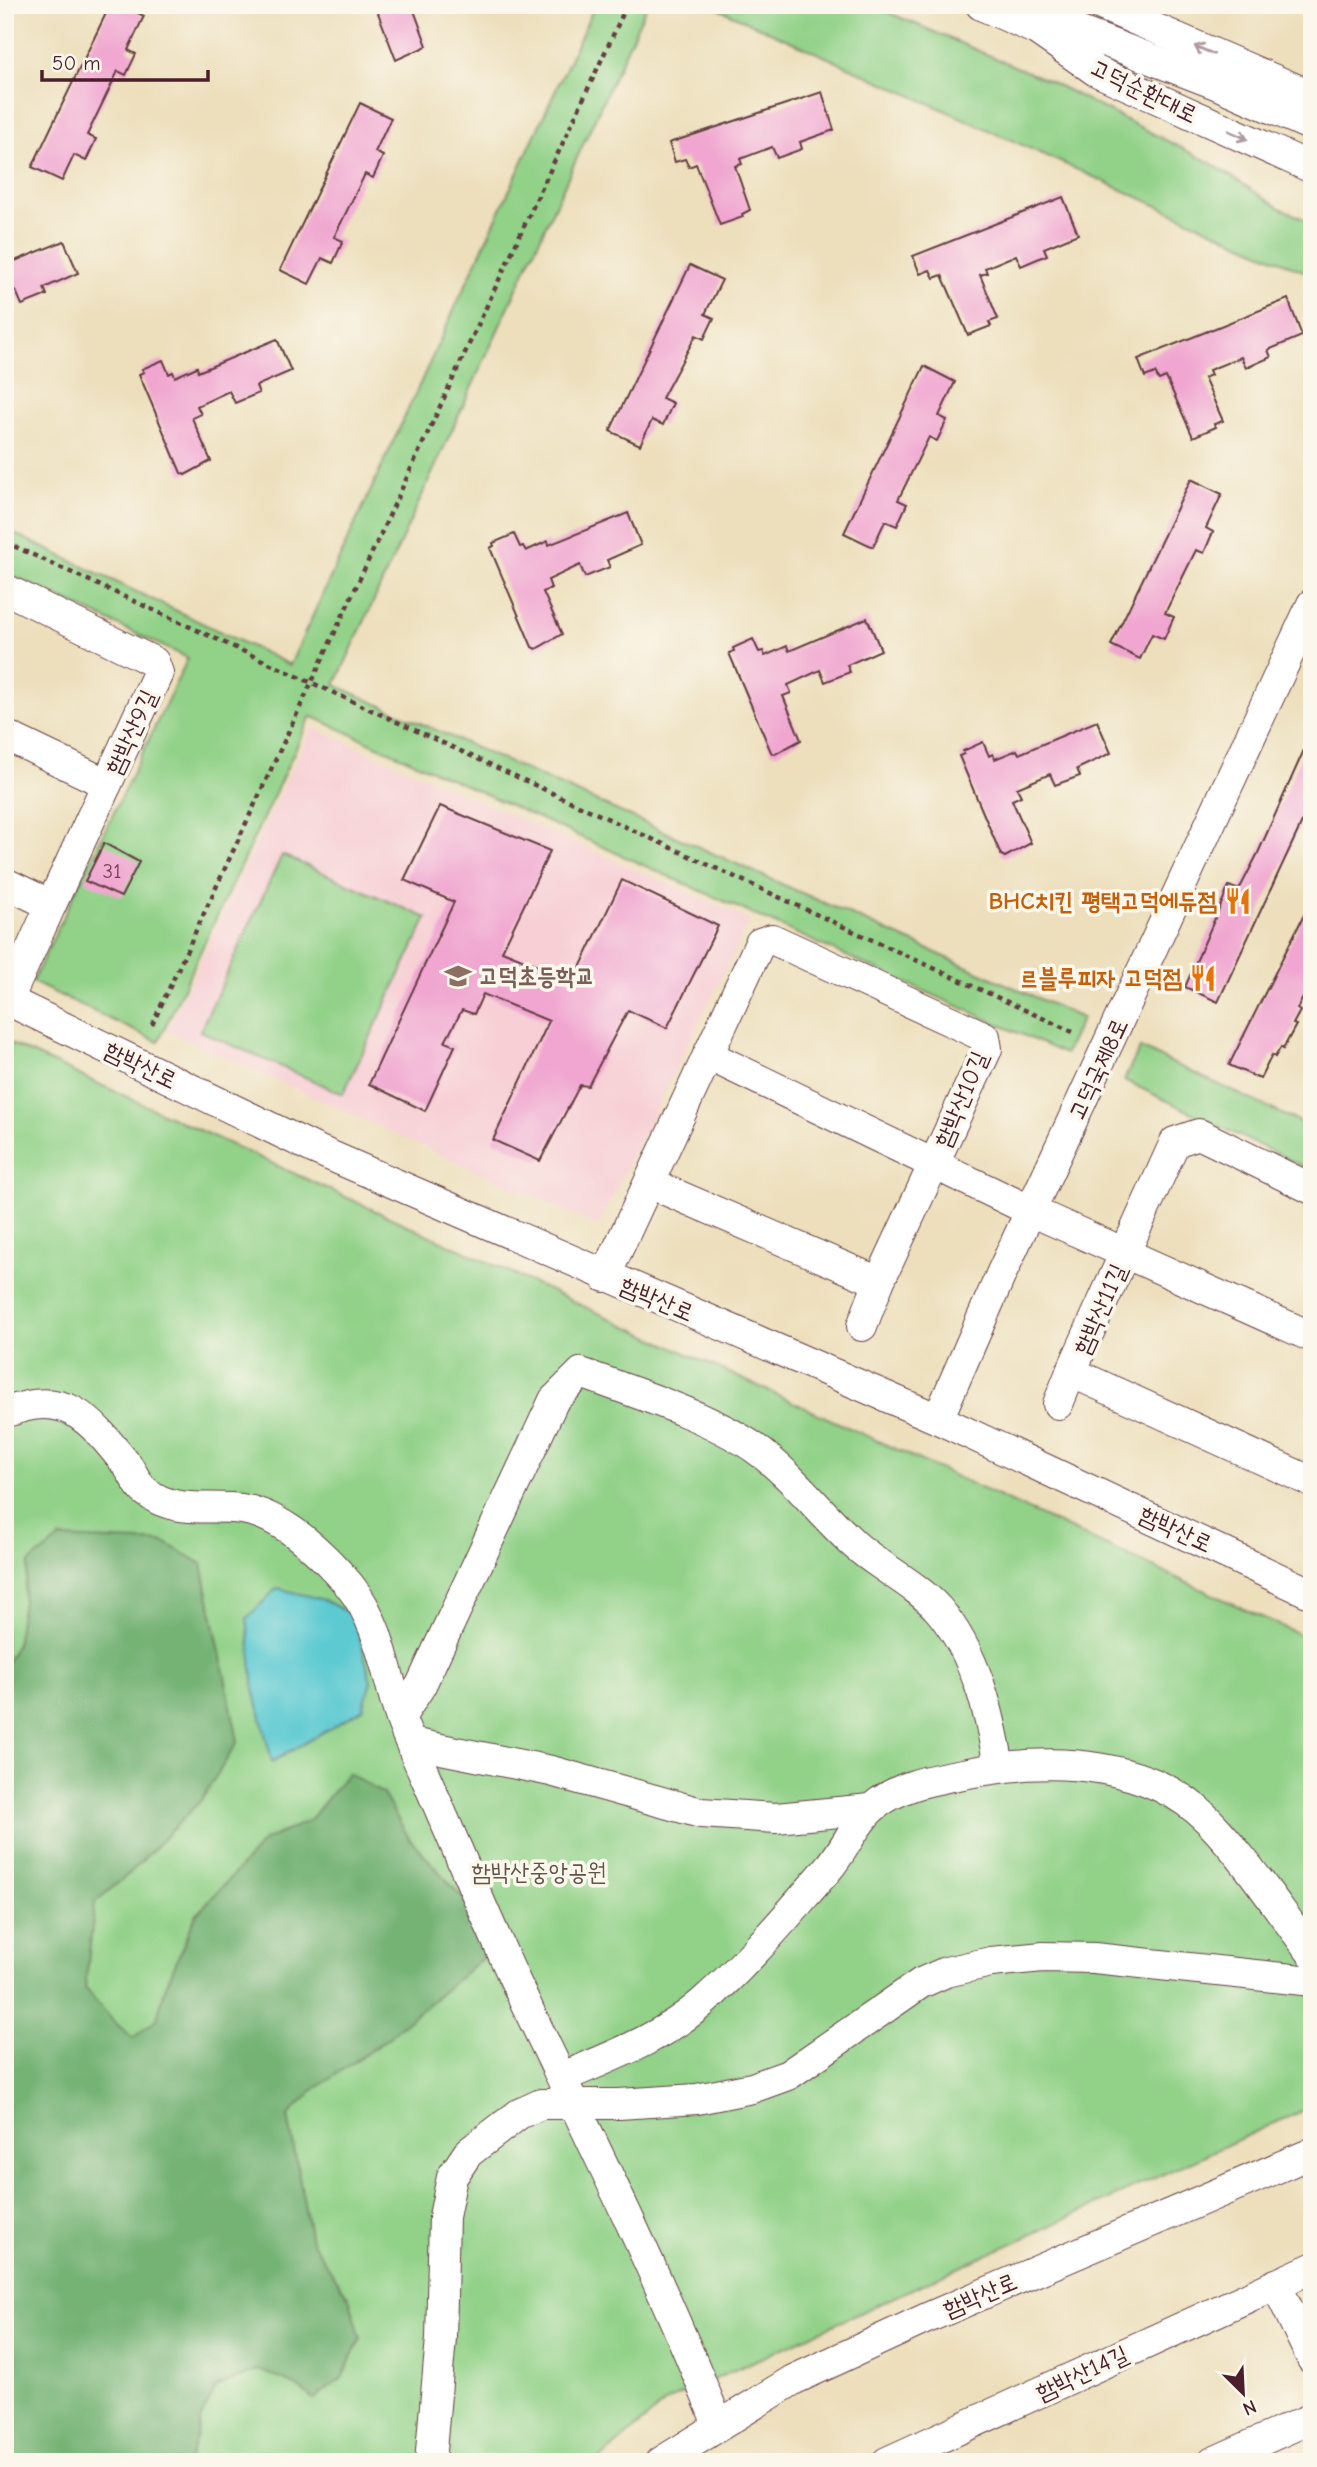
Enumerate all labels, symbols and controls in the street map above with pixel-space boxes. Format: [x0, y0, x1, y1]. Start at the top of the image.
scale bar [42, 38, 208, 82]
one-way arrow [1194, 43, 1215, 56]
text: 50 m [52, 51, 101, 75]
street label: 고덕순환대로 [1086, 53, 1202, 129]
one-way arrow [1227, 129, 1248, 142]
street label: 함박산9길 [99, 685, 163, 779]
house number: 31 [103, 859, 121, 883]
restaurant icon: BHC치킨 평택고덕에듀점 [1223, 886, 1253, 916]
place label: BHC치킨 평택고덕에듀점 [988, 887, 1217, 915]
school or university icon: 고덕초등학교 [443, 961, 473, 991]
place label: 고덕초등학교 [479, 962, 595, 990]
restaurant icon: 르블루피자 고덕점 [1188, 963, 1218, 993]
place label: 르블루피자 고덕점 [1019, 964, 1182, 992]
street label: 고덕국제8로 [1062, 1014, 1134, 1124]
street label: 함박산로 [100, 1035, 182, 1095]
street label: 함박산10길 [928, 1047, 994, 1151]
street label: 함박산11길 [1068, 1259, 1132, 1359]
street label: 함박산로 [616, 1271, 698, 1327]
street label: 함박산로 [1135, 1500, 1217, 1558]
park label: 함박산중앙공원 [471, 1858, 607, 1886]
street label: 함박산로 [939, 2267, 1021, 2323]
street label: 함박산14길 [1032, 2340, 1132, 2406]
north arrow [1208, 2358, 1278, 2428]
text: N [1239, 2395, 1260, 2420]

